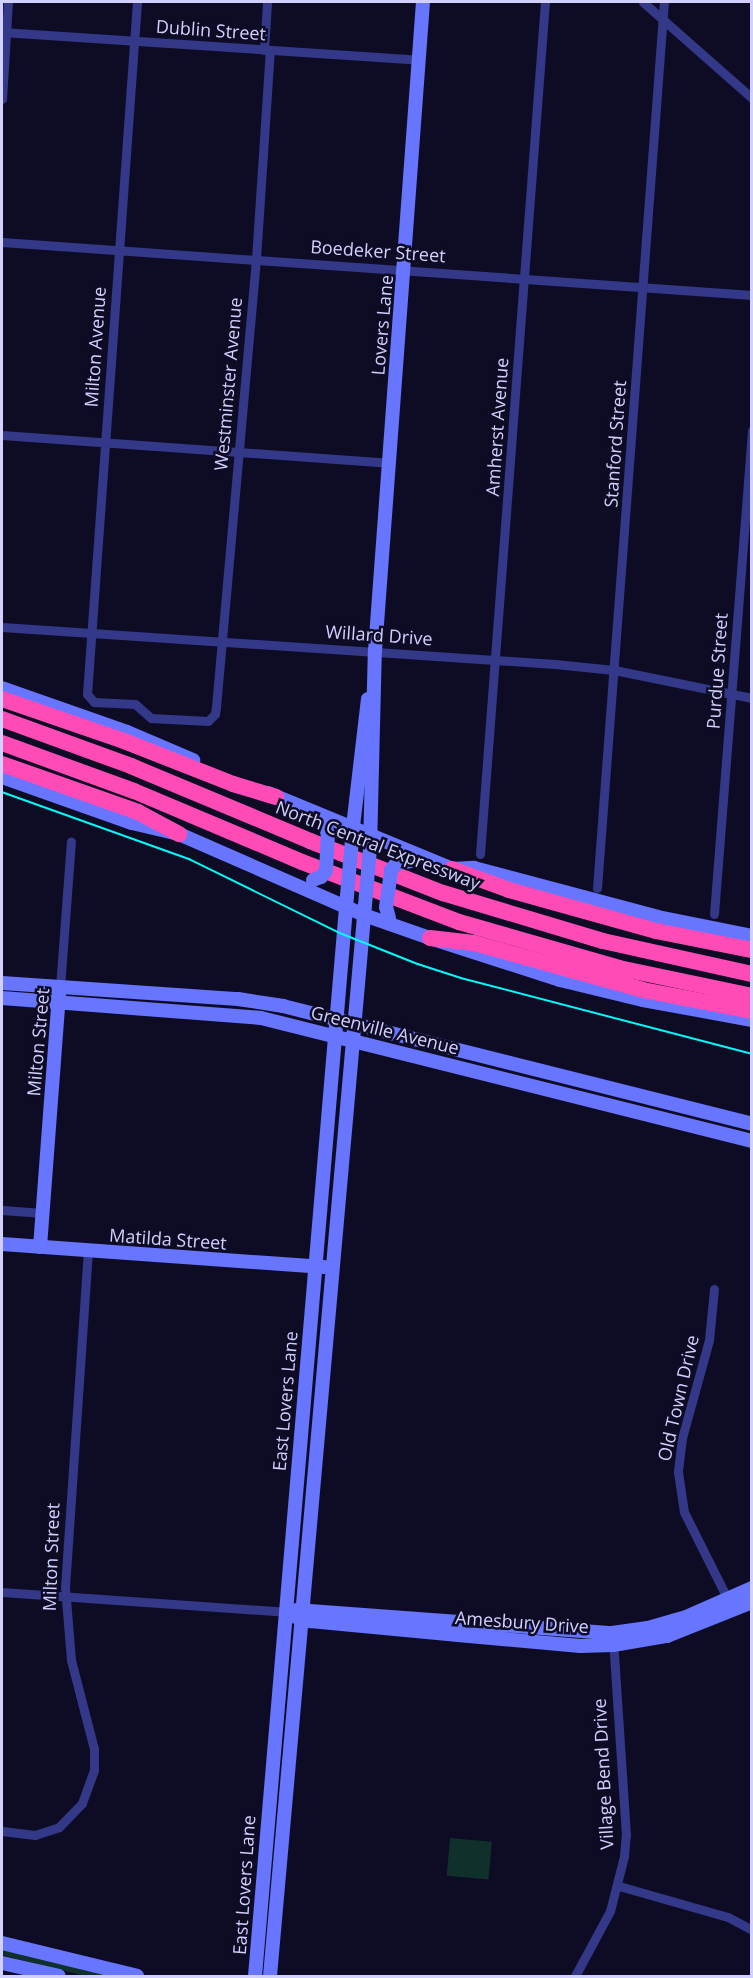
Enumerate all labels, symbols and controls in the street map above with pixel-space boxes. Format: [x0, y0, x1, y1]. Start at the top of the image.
street label: Dublin Street [155, 15, 267, 45]
street label: Boedeker Street [310, 235, 446, 267]
street label: Lovers Lane [367, 274, 397, 376]
street label: Milton Avenue [80, 286, 110, 408]
street label: Westminster Avenue [210, 297, 246, 471]
street label: Amherst Avenue [481, 357, 513, 497]
street label: Stanford Street [600, 380, 630, 508]
street label: Purdue Street [702, 612, 732, 730]
street label: Willard Drive [325, 620, 433, 650]
street label: North Central Expressway [273, 796, 483, 894]
street label: Milton Street [23, 987, 53, 1097]
street label: Greenville Avenue [309, 1001, 461, 1059]
street label: Matilda Street [109, 1224, 227, 1254]
street label: East Lovers Lane [268, 1330, 302, 1472]
street label: Old Town Drive [653, 1333, 703, 1463]
street label: Milton Street [38, 1502, 64, 1612]
street label: Amesbury Drive [454, 1607, 590, 1637]
street label: Village Bend Drive [588, 1698, 618, 1850]
street label: East Lovers Lane [228, 1814, 260, 1956]

